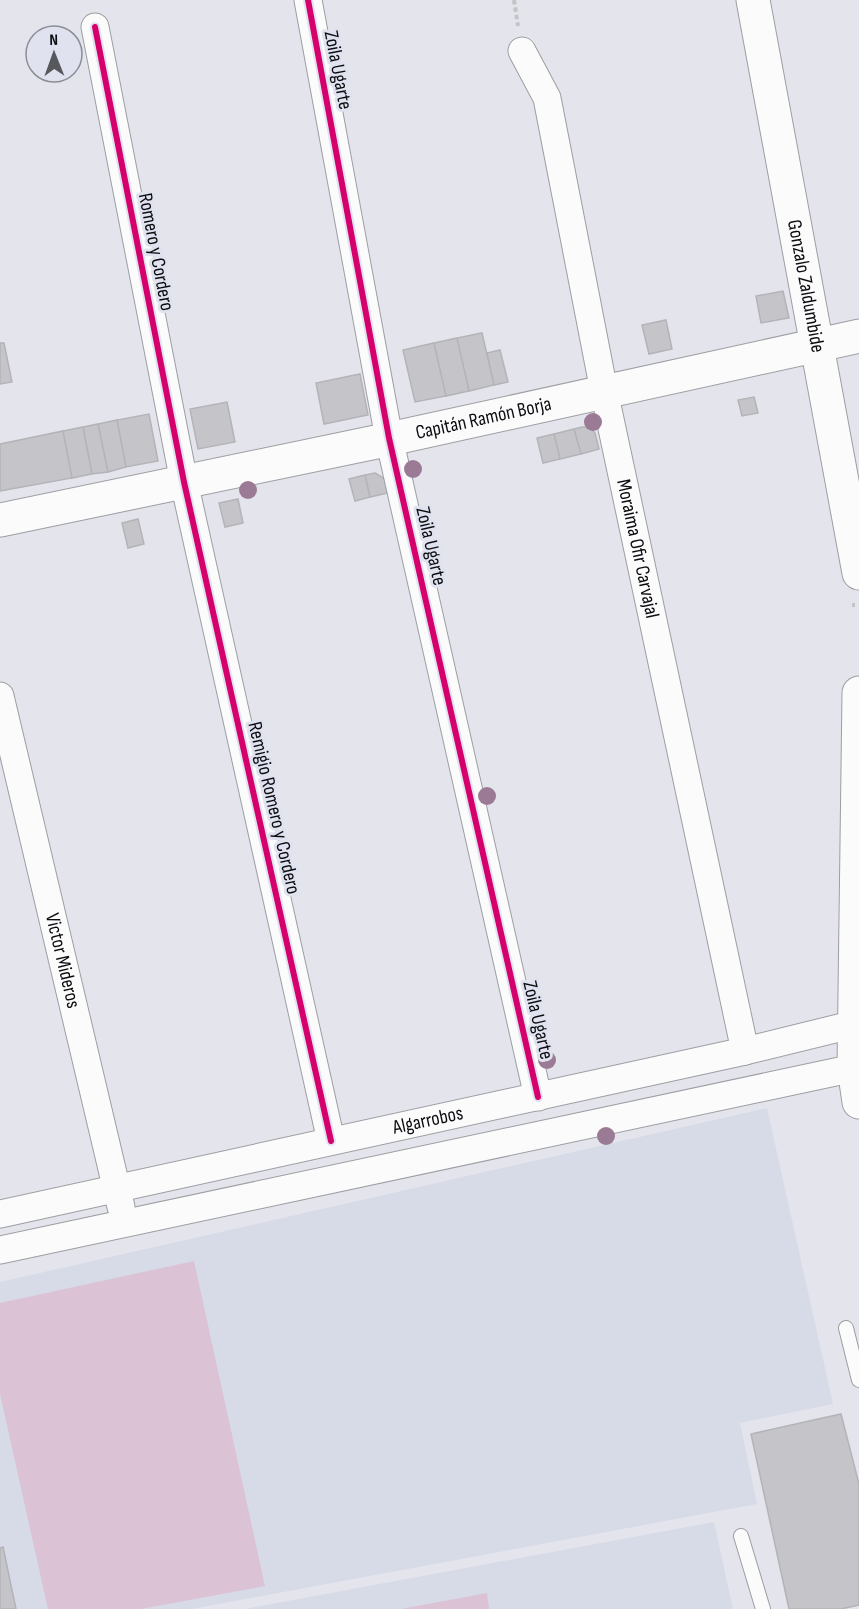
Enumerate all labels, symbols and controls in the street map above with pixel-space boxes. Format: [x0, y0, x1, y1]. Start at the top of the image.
north arrow [24, 24, 84, 84]
street label: Zoila Ugarte [319, 29, 357, 111]
text: N [49, 31, 58, 50]
street label: Romero y Cordero [133, 191, 179, 313]
street label: Gonzalo Zaldumbide [782, 218, 830, 354]
street label: Capitán Ramón Borja [413, 392, 554, 445]
street label: Moraima Ofir Carvajal [611, 477, 664, 620]
street label: Zoila Ugarte [410, 504, 452, 588]
street label: Remigio Romero y Cordero [242, 720, 306, 896]
street label: Victor Mideros [40, 911, 85, 1011]
street label: Zoila Ugarte [517, 978, 559, 1062]
street label: Algarrobos [390, 1101, 465, 1140]

